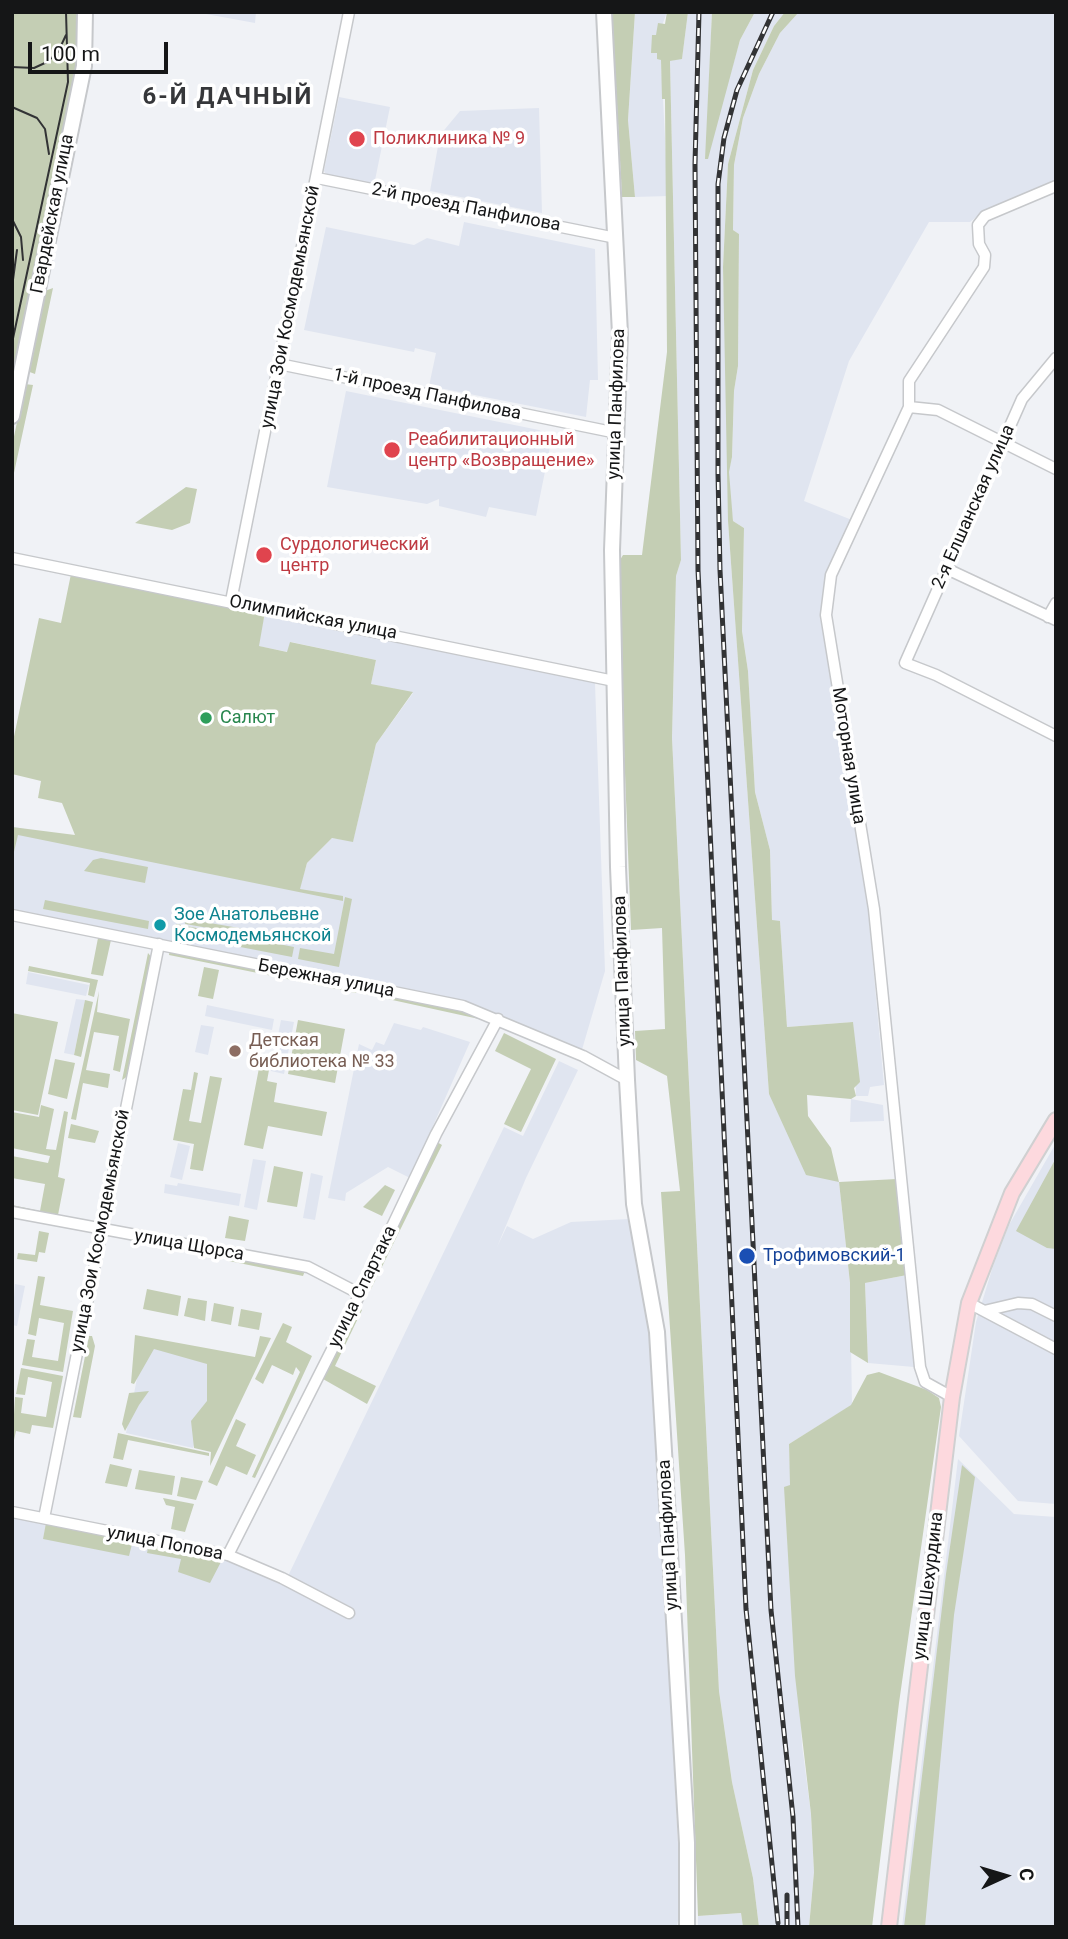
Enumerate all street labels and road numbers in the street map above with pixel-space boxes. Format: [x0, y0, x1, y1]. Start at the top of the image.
street label: Гвардейская улица [27, 132, 79, 296]
street label: 2-й проезд Панфилова [370, 179, 562, 237]
street label: улица Зои Космодемьянской [257, 184, 325, 430]
street label: улица Панфилова [604, 328, 630, 480]
street label: 1-й проезд Панфилова [331, 364, 523, 426]
street label: 2-я Елшанская улица [928, 422, 1020, 592]
street label: Олимпийская улица [227, 591, 399, 645]
street label: Моторная улица [827, 686, 869, 826]
street label: улица Панфилова [610, 895, 636, 1047]
street label: Бережная улица [256, 955, 396, 1003]
street label: улица Зои Космодемьянской [67, 1108, 135, 1354]
street label: улица Спартака [324, 1222, 402, 1352]
street label: улица Щорса [133, 1226, 245, 1266]
street label: улица Панфилова [654, 1459, 684, 1611]
street label: улица Шехурдина [909, 1511, 949, 1661]
street label: улица Попова [105, 1522, 225, 1566]

